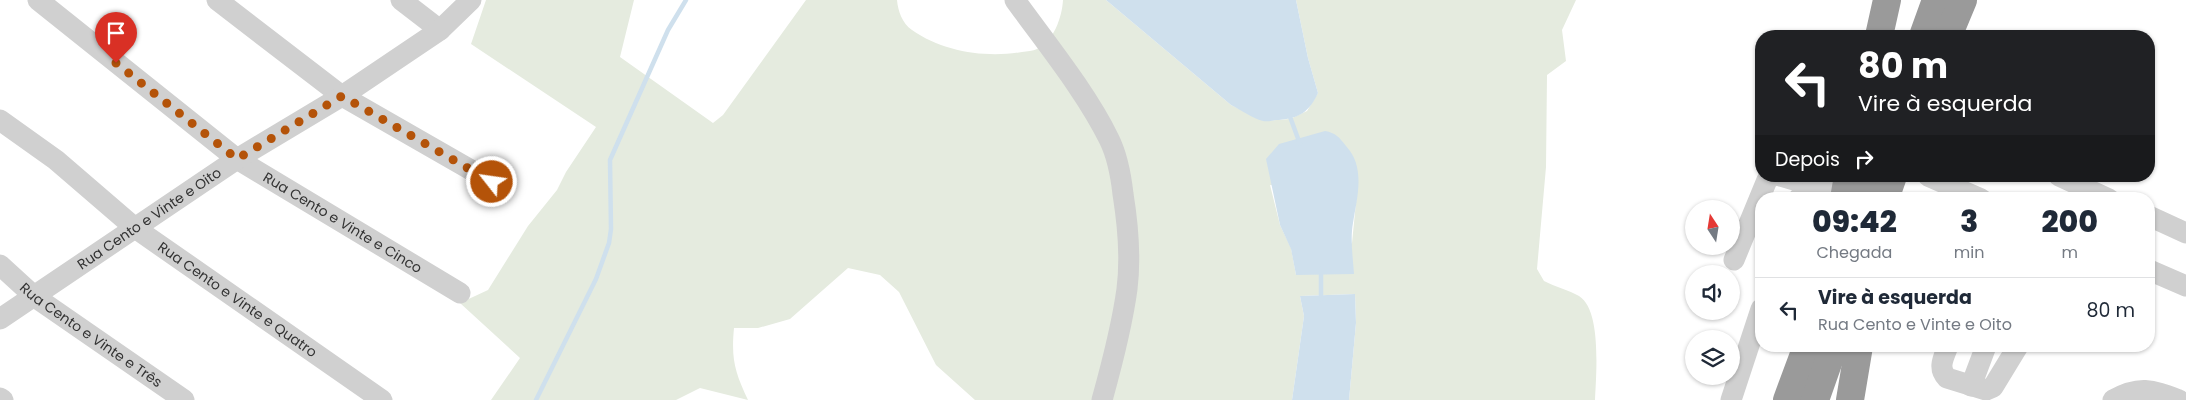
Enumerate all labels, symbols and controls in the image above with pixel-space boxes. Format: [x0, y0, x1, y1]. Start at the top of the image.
pin [95, 12, 137, 63]
icon: arrive [102, 19, 130, 47]
text: 80 m [1858, 41, 1948, 90]
icon: left [1775, 50, 1840, 115]
text: Vire à esquerda [1858, 88, 2032, 119]
icon: right [1850, 145, 1878, 173]
text: Depois [1775, 146, 1840, 173]
position arrow [465, 155, 517, 207]
street label: Rua Cento e Vinte e Oito [73, 162, 225, 274]
street label: Rua Cento e Vinte e Cinco [260, 167, 426, 278]
north arrow [1685, 200, 1740, 255]
map controls [1685, 200, 1740, 385]
text: 09:42 [1812, 200, 1897, 243]
text: 3 [1960, 200, 1978, 243]
text: 200 [2041, 200, 2098, 243]
street label: Rua Cento e Vinte e Quatro [154, 237, 321, 362]
text: Chegada [1817, 241, 1892, 264]
text: min [1954, 241, 1984, 264]
text: m [2061, 241, 2078, 264]
button: sound [1685, 265, 1740, 320]
street label: Rua Cento e Vinte e Três [15, 278, 166, 392]
text: Vire à esquerda [1818, 284, 1972, 311]
icon: left [1775, 296, 1803, 324]
text: 80 m [2086, 297, 2135, 324]
text: Rua Cento e Vinte e Oito [1818, 313, 2012, 336]
button: layers [1685, 330, 1740, 385]

